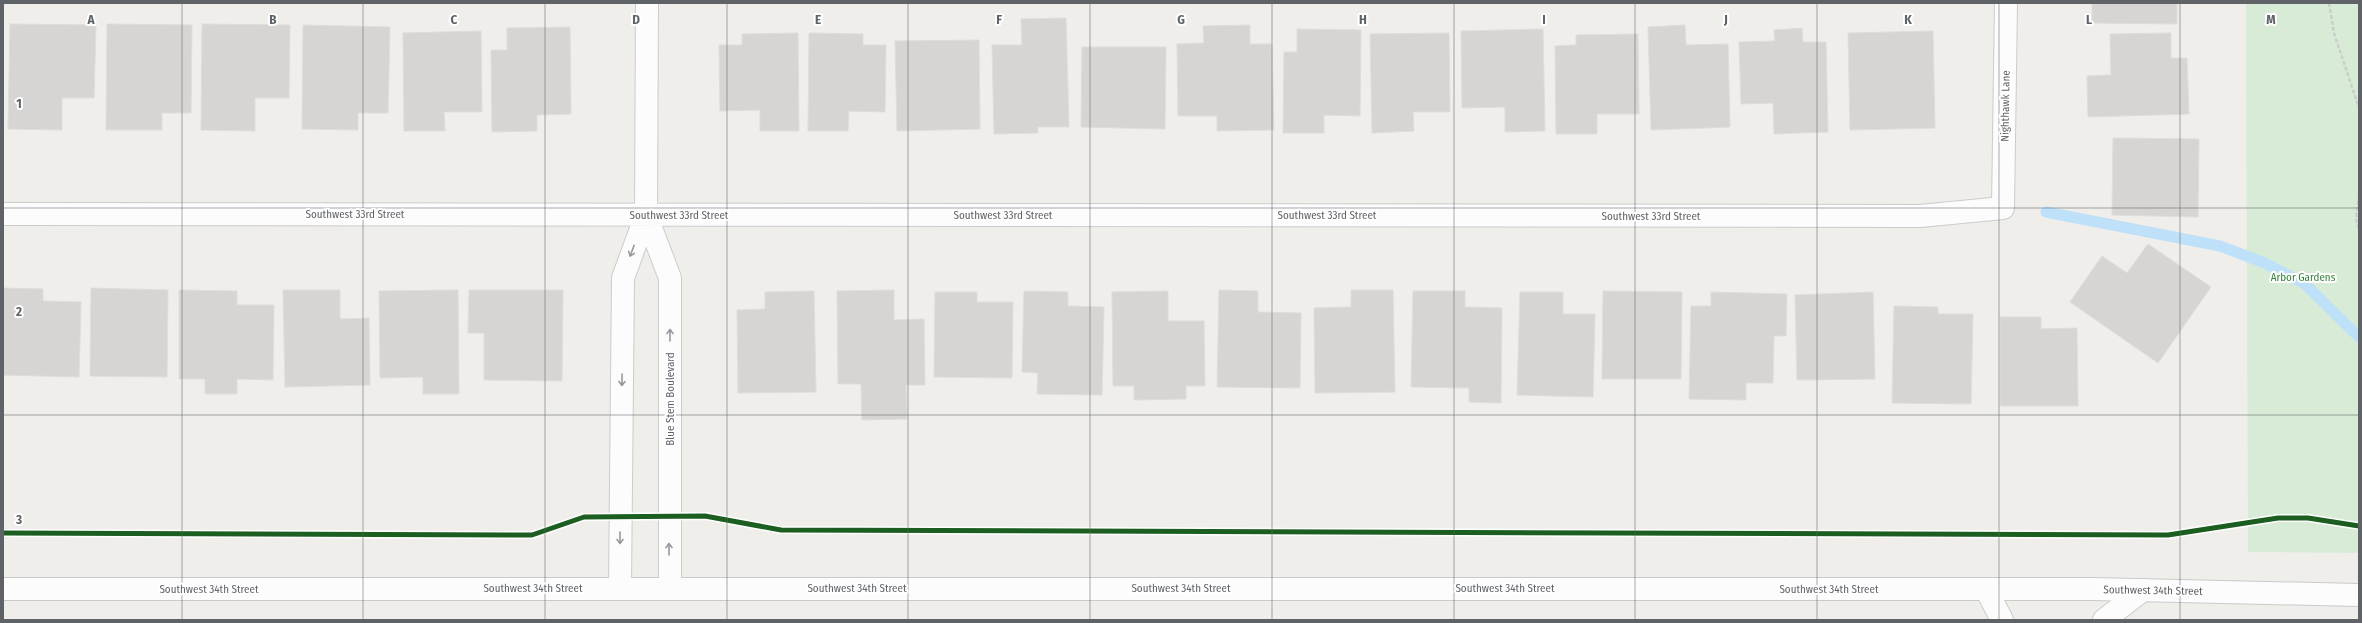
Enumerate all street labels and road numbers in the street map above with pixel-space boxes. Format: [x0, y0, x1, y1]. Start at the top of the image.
street label: Nighthawk Lane [1998, 70, 2013, 142]
street label: Southwest 33rd Street [306, 208, 405, 221]
street label: Southwest 33rd Street [630, 209, 729, 222]
street label: Southwest 33rd Street [954, 209, 1053, 222]
street label: Southwest 33rd Street [1278, 209, 1377, 222]
street label: Southwest 33rd Street [1602, 210, 1701, 223]
street label: Blue Stem Boulevard [664, 352, 677, 446]
street label: Southwest 34th Street [483, 582, 583, 595]
street label: Southwest 34th Street [807, 582, 907, 595]
street label: Southwest 34th Street [1131, 582, 1231, 595]
street label: Southwest 34th Street [1455, 582, 1555, 595]
street label: Southwest 34th Street [159, 583, 259, 596]
street label: Southwest 34th Street [1779, 583, 1879, 596]
street label: Southwest 34th Street [2103, 583, 2203, 598]

